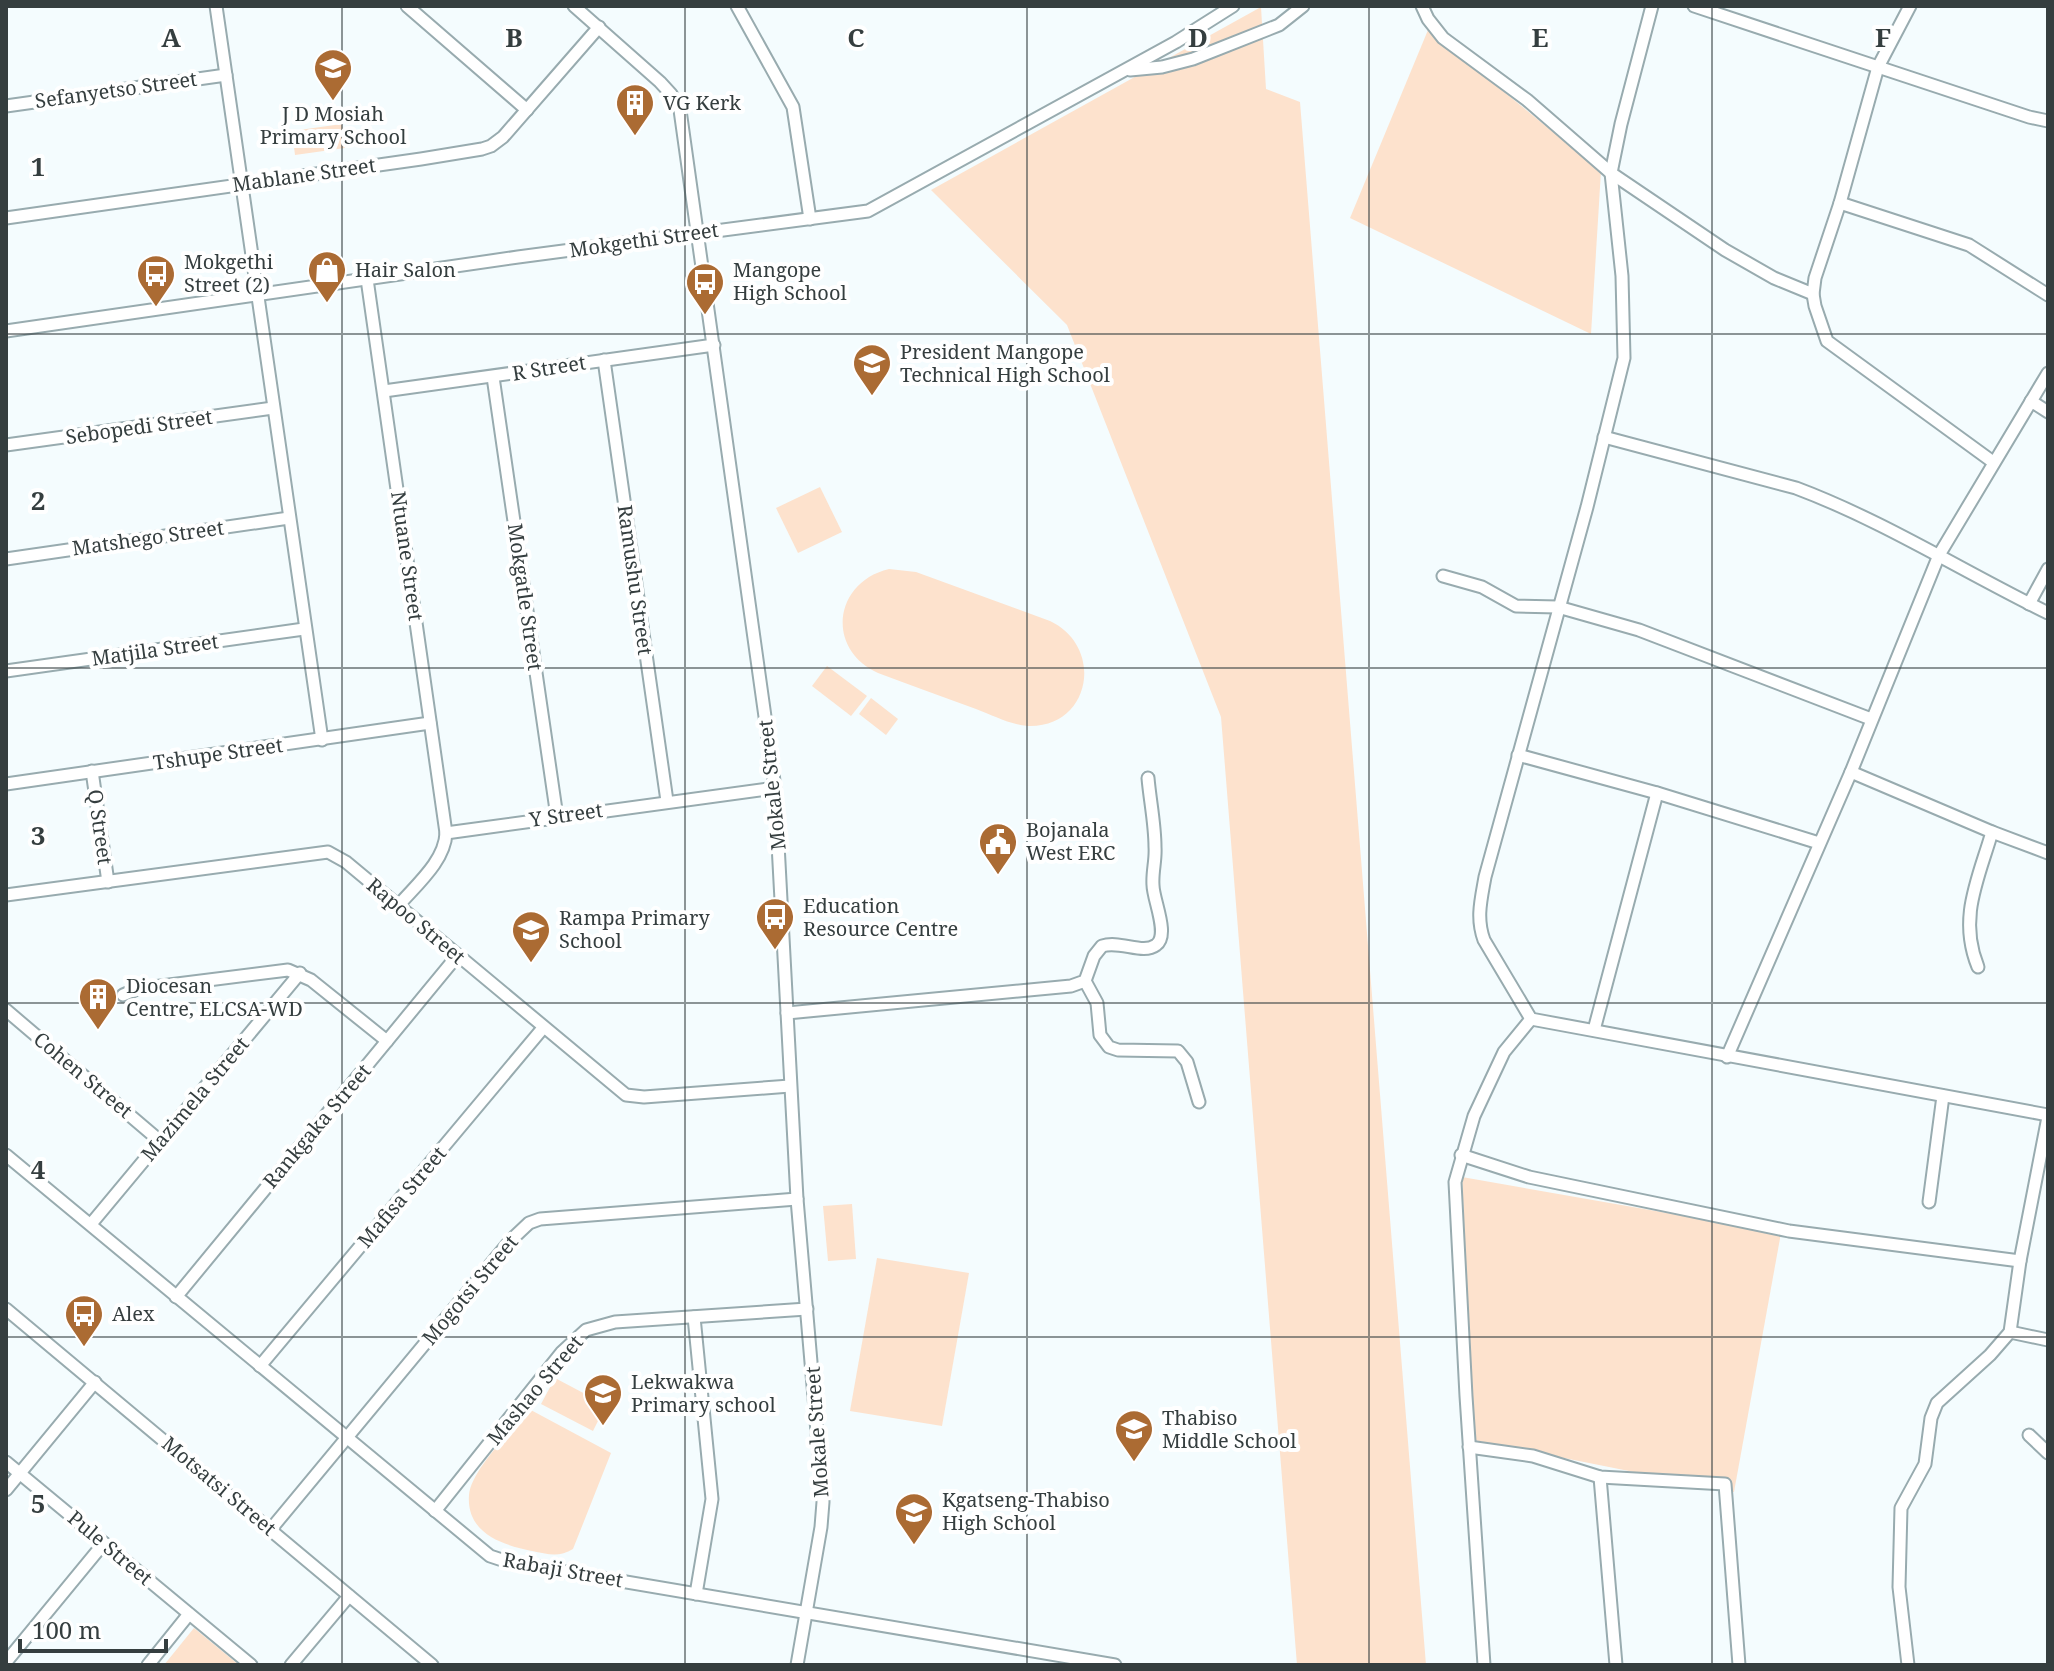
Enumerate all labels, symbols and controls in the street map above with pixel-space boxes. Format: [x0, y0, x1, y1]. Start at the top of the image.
text: A [161, 19, 181, 55]
text: B [505, 19, 523, 55]
text: C [847, 19, 865, 55]
text: D [1188, 19, 1208, 55]
text: E [1532, 19, 1549, 55]
text: F [1875, 19, 1891, 55]
school or university icon: J D Mosiah Primary School [312, 47, 354, 102]
street label: Sefanyetso Street [33, 65, 199, 114]
building icon: VG Kerk [614, 82, 656, 137]
place label: VG Kerk [663, 89, 741, 116]
place label: J D Mosiah Primary School [260, 100, 406, 150]
text: 1 [31, 148, 45, 184]
street label: Mablane Street [231, 151, 377, 198]
street label: Mokgethi Street [568, 216, 720, 263]
place label: Mokgethi Street (2) [184, 248, 274, 298]
shop icon: Hair Salon [306, 249, 348, 304]
bus stop icon: Mokgethi Street (2) [135, 253, 177, 308]
place label: Hair Salon [355, 256, 456, 283]
place label: Mangope High School [733, 256, 847, 306]
bus stop icon: Mangope High School [684, 261, 726, 316]
place label: President Mangope Technical High School [900, 338, 1110, 388]
school or university icon: President Mangope Technical High School [851, 342, 893, 397]
street label: R Street [510, 348, 588, 387]
street label: Sebopedi Street [64, 403, 214, 450]
text: 2 [31, 482, 45, 518]
street label: Ntuane Street [385, 489, 430, 623]
street label: Ramushu Street [612, 503, 659, 657]
street label: Matshego Street [70, 514, 225, 562]
street label: Mokgatle Street [502, 522, 549, 672]
street label: Matjila Street [90, 627, 220, 672]
street label: Mokale Street [751, 718, 792, 852]
street label: Tshupe Street [151, 731, 284, 776]
street label: Q Street [82, 788, 119, 866]
street label: Y Street [527, 796, 604, 833]
place label: Bojanala West ERC [1026, 816, 1115, 866]
text: 3 [31, 817, 45, 853]
public building icon: Bojanala West ERC [977, 821, 1019, 876]
street label: Rapoo Street [361, 871, 471, 970]
place label: Education Resource Centre [803, 892, 958, 942]
bus stop icon: Education Resource Centre [754, 896, 796, 951]
place label: Rampa Primary School [559, 904, 710, 954]
school or university icon: Rampa Primary School [510, 909, 552, 964]
place label: Diocesan Centre, ELCSA-WD [126, 972, 303, 1022]
building icon: Diocesan Centre, ELCSA-WD [77, 976, 119, 1031]
street label: Cohen Street [28, 1025, 138, 1124]
street label: Mazimela Street [135, 1031, 255, 1167]
street label: Rankgaka Street [257, 1058, 377, 1194]
street label: Mafisa Street [351, 1140, 452, 1253]
text: 4 [31, 1151, 46, 1187]
street label: Mogotsi Street [416, 1229, 524, 1350]
bus stop icon: Alex [63, 1293, 105, 1348]
place label: Alex [112, 1300, 155, 1327]
street label: Mashao Street [481, 1329, 589, 1450]
street label: Mokale Street [798, 1366, 835, 1498]
place label: Lekwakwa Primary school [631, 1368, 776, 1418]
school or university icon: Lekwakwa Primary school [582, 1372, 624, 1427]
place label: Thabiso Middle School [1162, 1404, 1297, 1454]
school or university icon: Thabiso Middle School [1113, 1408, 1155, 1463]
street label: Motsatsi Street [157, 1430, 282, 1541]
text: 5 [31, 1485, 45, 1521]
place label: Kgatseng-Thabiso High School [942, 1486, 1110, 1536]
school or university icon: Kgatseng-Thabiso High School [893, 1491, 935, 1546]
street label: Pule Street [62, 1504, 158, 1591]
street label: Rabaji Street [501, 1546, 625, 1593]
scale bar [20, 1603, 166, 1653]
text: 100 m [32, 1613, 101, 1646]

